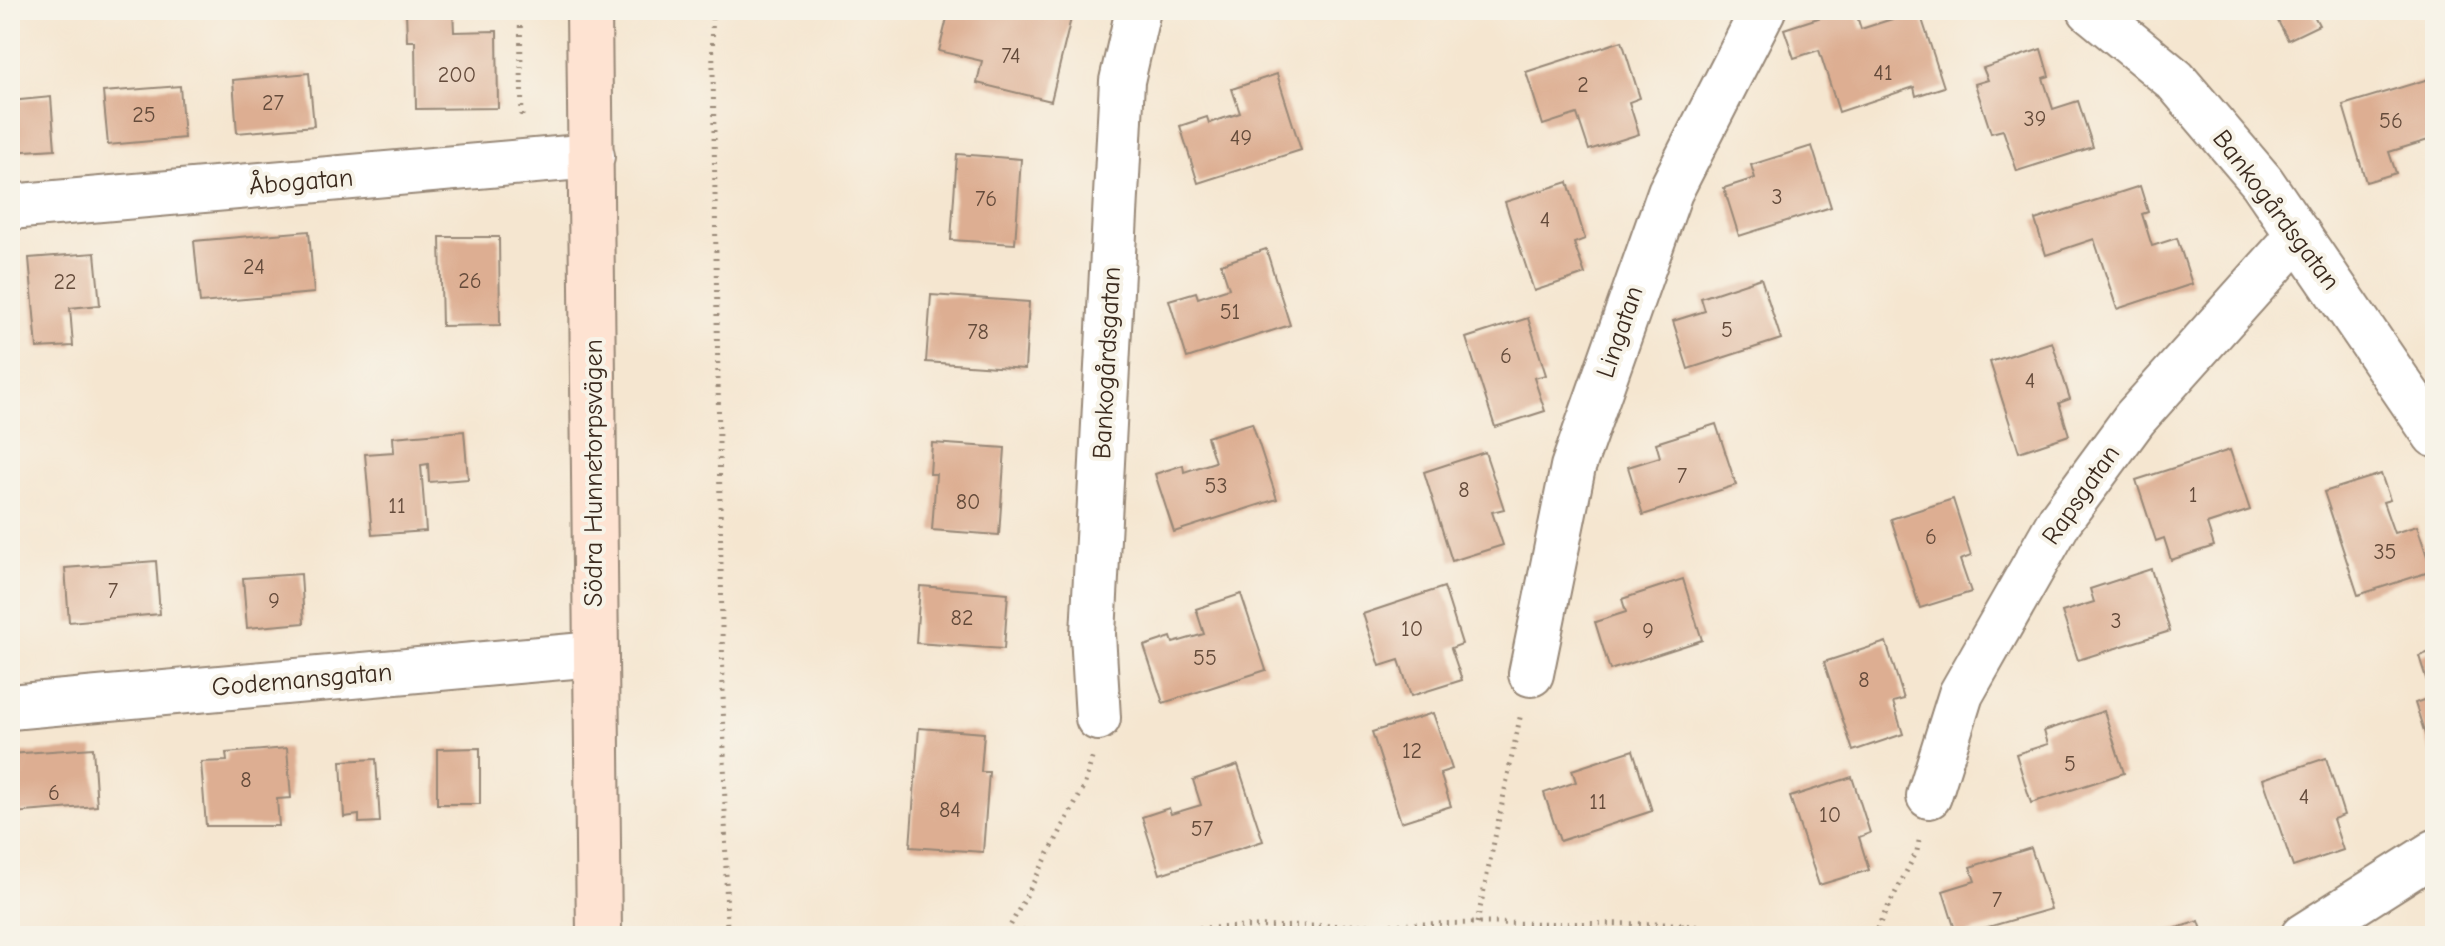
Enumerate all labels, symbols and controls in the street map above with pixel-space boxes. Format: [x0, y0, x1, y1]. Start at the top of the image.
house number: 74 [1001, 43, 1021, 69]
house number: 41 [1873, 60, 1893, 86]
house number: 200 [438, 62, 476, 88]
house number: 2 [1577, 72, 1589, 98]
house number: 27 [262, 90, 285, 116]
house number: 25 [132, 102, 156, 128]
house number: 39 [2024, 106, 2046, 132]
house number: 56 [2379, 108, 2403, 134]
street label: Bankogårdsgatan [2206, 124, 2346, 296]
house number: 49 [1230, 125, 1252, 151]
street label: Åbogatan [247, 161, 354, 201]
house number: 3 [1771, 184, 1783, 210]
house number: 76 [975, 186, 997, 212]
house number: 4 [1540, 207, 1550, 233]
house number: 24 [243, 254, 265, 280]
street label: Bankogårdsgatan [1087, 266, 1127, 460]
house number: 26 [458, 268, 482, 294]
house number: 22 [53, 269, 77, 295]
street label: Lingatan [1590, 282, 1650, 382]
house number: 51 [1220, 299, 1240, 325]
house number: 5 [1721, 317, 1733, 343]
house number: 78 [967, 319, 989, 345]
street label: Södra Hunnetorpsvägen [579, 339, 609, 607]
house number: 6 [1500, 343, 1512, 369]
house number: 4 [2025, 368, 2035, 394]
street label: Rapsgatan [2036, 439, 2126, 551]
house number: 7 [1677, 463, 1688, 489]
house number: 53 [1204, 473, 1228, 499]
house number: 8 [1458, 477, 1470, 503]
house number: 1 [2189, 482, 2197, 508]
house number: 80 [956, 489, 980, 515]
house number: 11 [388, 493, 406, 519]
house number: 6 [1925, 524, 1937, 550]
house number: 35 [2373, 539, 2397, 565]
house number: 7 [108, 578, 119, 604]
house number: 9 [268, 588, 280, 614]
house number: 82 [951, 605, 973, 631]
house number: 3 [2110, 608, 2122, 634]
house number: 10 [1401, 616, 1423, 642]
house number: 9 [1642, 618, 1654, 644]
house number: 55 [1193, 645, 1217, 671]
street label: Godemansgatan [211, 657, 393, 703]
house number: 8 [1858, 667, 1870, 693]
house number: 12 [1402, 738, 1422, 764]
house number: 5 [2064, 751, 2076, 777]
house number: 8 [240, 767, 252, 793]
house number: 6 [48, 780, 60, 806]
house number: 4 [2299, 784, 2309, 810]
house number: 11 [1589, 789, 1607, 815]
house number: 84 [939, 797, 961, 823]
house number: 10 [1819, 802, 1841, 828]
house number: 57 [1191, 816, 1214, 842]
house number: 7 [1992, 887, 2003, 913]

